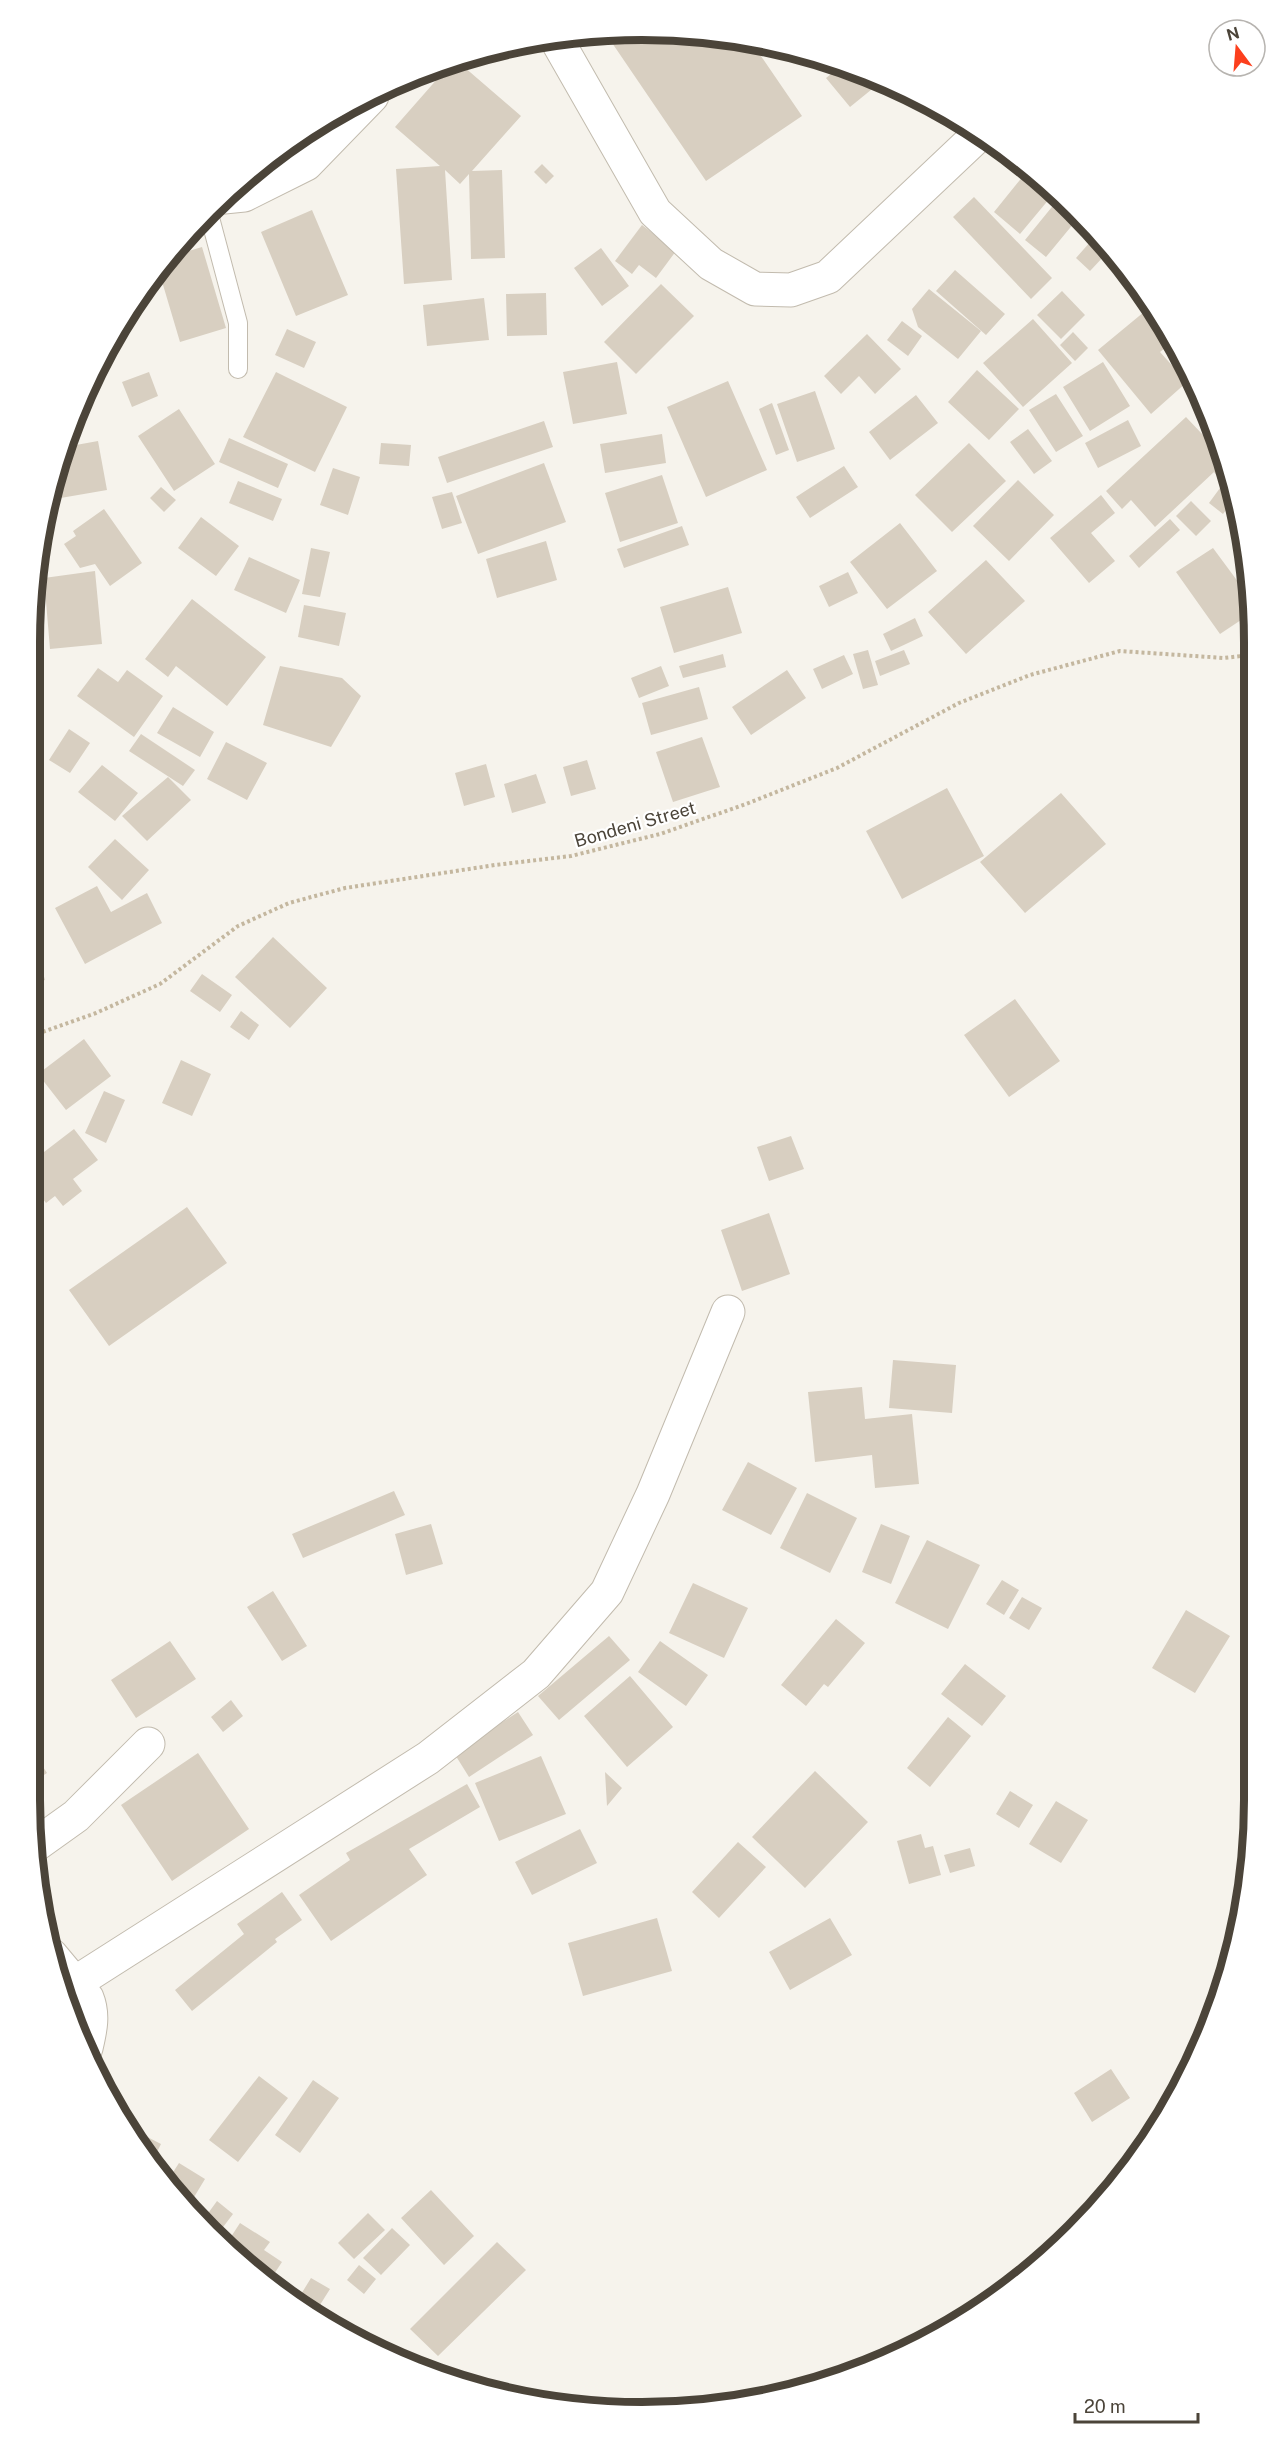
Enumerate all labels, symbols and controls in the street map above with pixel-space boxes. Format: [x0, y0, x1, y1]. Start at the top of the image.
north arrow [1207, 18, 1267, 78]
text: N [1224, 23, 1242, 45]
street label: Bondeni Street [572, 797, 698, 851]
scale bar [1075, 2386, 1198, 2424]
text: 20 m [1084, 2396, 1126, 2417]

